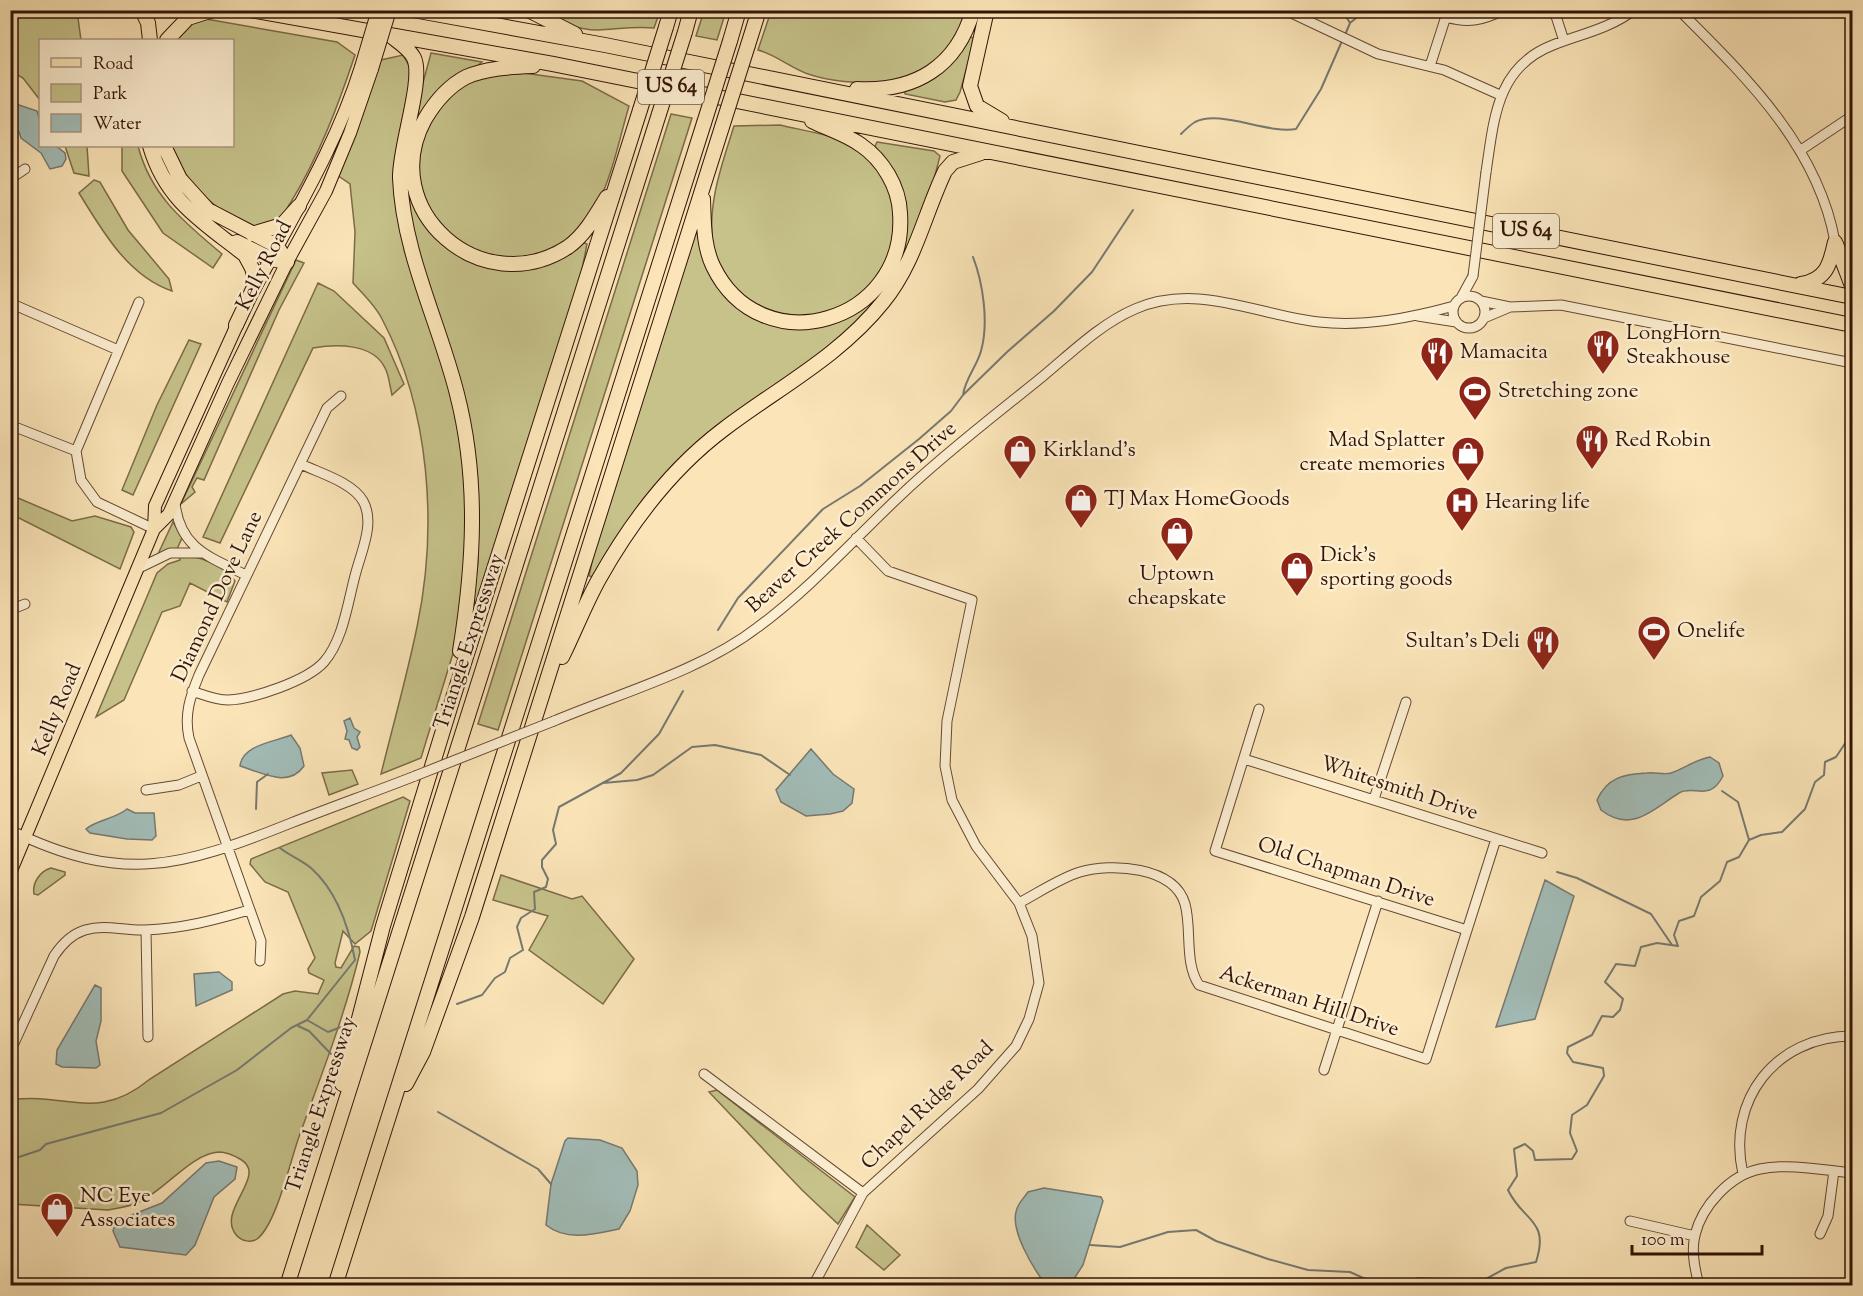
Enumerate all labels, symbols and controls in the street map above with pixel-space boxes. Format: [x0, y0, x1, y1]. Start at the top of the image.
legend [39, 39, 234, 147]
text: Road [93, 52, 133, 78]
road number: US 64 [638, 70, 704, 104]
text: Park [93, 82, 128, 108]
text: Water [93, 112, 142, 138]
road number: US 64 [1493, 214, 1559, 248]
street label: Kelly Road [229, 216, 301, 316]
place label: LongHorn Steakhouse [1626, 319, 1730, 373]
restaurant icon: LongHorn Steakhouse [1585, 328, 1621, 375]
restaurant icon: Mamacita [1419, 335, 1455, 382]
place label: Mamacita [1460, 338, 1548, 368]
sports icon: Stretching zone [1457, 374, 1493, 421]
place label: Stretching zone [1498, 377, 1638, 407]
street label: Beaver Creek Commons Drive [740, 415, 964, 621]
restaurant icon: Red Robin [1574, 423, 1610, 470]
place label: Mad Splatter create memories [1300, 426, 1445, 480]
place label: Red Robin [1615, 426, 1711, 456]
shop icon: Kirkland's [1002, 433, 1038, 480]
shop icon: Mad Splatter create memories [1450, 435, 1486, 482]
place label: Kirkland's [1043, 436, 1136, 466]
shop icon: TJ Max HomeGoods [1063, 482, 1099, 529]
place label: TJ Max HomeGoods [1104, 485, 1290, 515]
hospital icon: Hearing life [1444, 485, 1480, 532]
place label: Hearing life [1485, 488, 1590, 518]
street label: Diamond Dove Lane [165, 506, 271, 688]
shop icon: Uptown cheapskate [1159, 515, 1195, 562]
place label: Dick's sporting goods [1320, 541, 1453, 595]
street label: Triangle Expressway [427, 549, 513, 734]
shop icon: Dick's sporting goods [1279, 550, 1315, 597]
place label: Uptown cheapskate [1128, 560, 1226, 614]
sports icon: Onelife [1636, 614, 1672, 661]
place label: Onelife [1677, 617, 1745, 647]
restaurant icon: Sultan's Deli [1525, 624, 1561, 671]
place label: Sultan's Deli [1405, 627, 1520, 657]
street label: Kelly Road [26, 659, 90, 761]
street label: Whitesmith Drive [1316, 749, 1482, 829]
street label: Old Chapman Drive [1254, 830, 1438, 916]
street label: Ackerman Hill Drive [1215, 959, 1403, 1045]
street label: Triangle Expressway [279, 1012, 365, 1197]
street label: Chapel Ridge Road [855, 1034, 1001, 1177]
place label: NC Eye Associates [80, 1182, 175, 1236]
shop icon: NC Eye Associates [39, 1191, 75, 1238]
scale bar [1632, 1218, 1762, 1256]
text: 100 m [1641, 1228, 1685, 1254]

